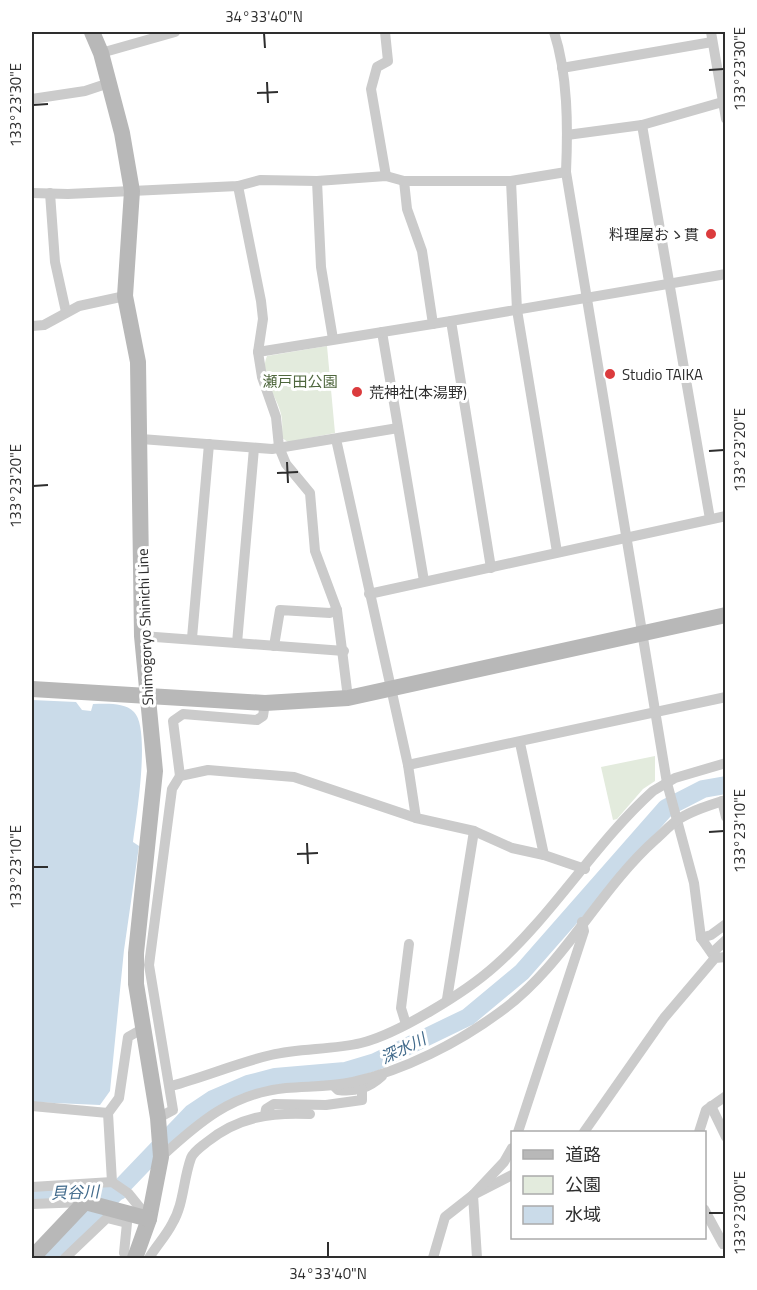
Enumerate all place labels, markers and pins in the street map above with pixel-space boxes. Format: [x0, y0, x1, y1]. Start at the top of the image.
place label: 料理屋おゝ貫 [609, 223, 699, 246]
marker: 料理屋おゝ貫 [704, 227, 718, 241]
place label: Studio TAIKA [622, 363, 703, 386]
marker: Studio TAIKA [603, 367, 617, 381]
place label: 荒神社(本湯野) [369, 381, 467, 404]
marker: 荒神社(本湯野) [350, 385, 364, 399]

